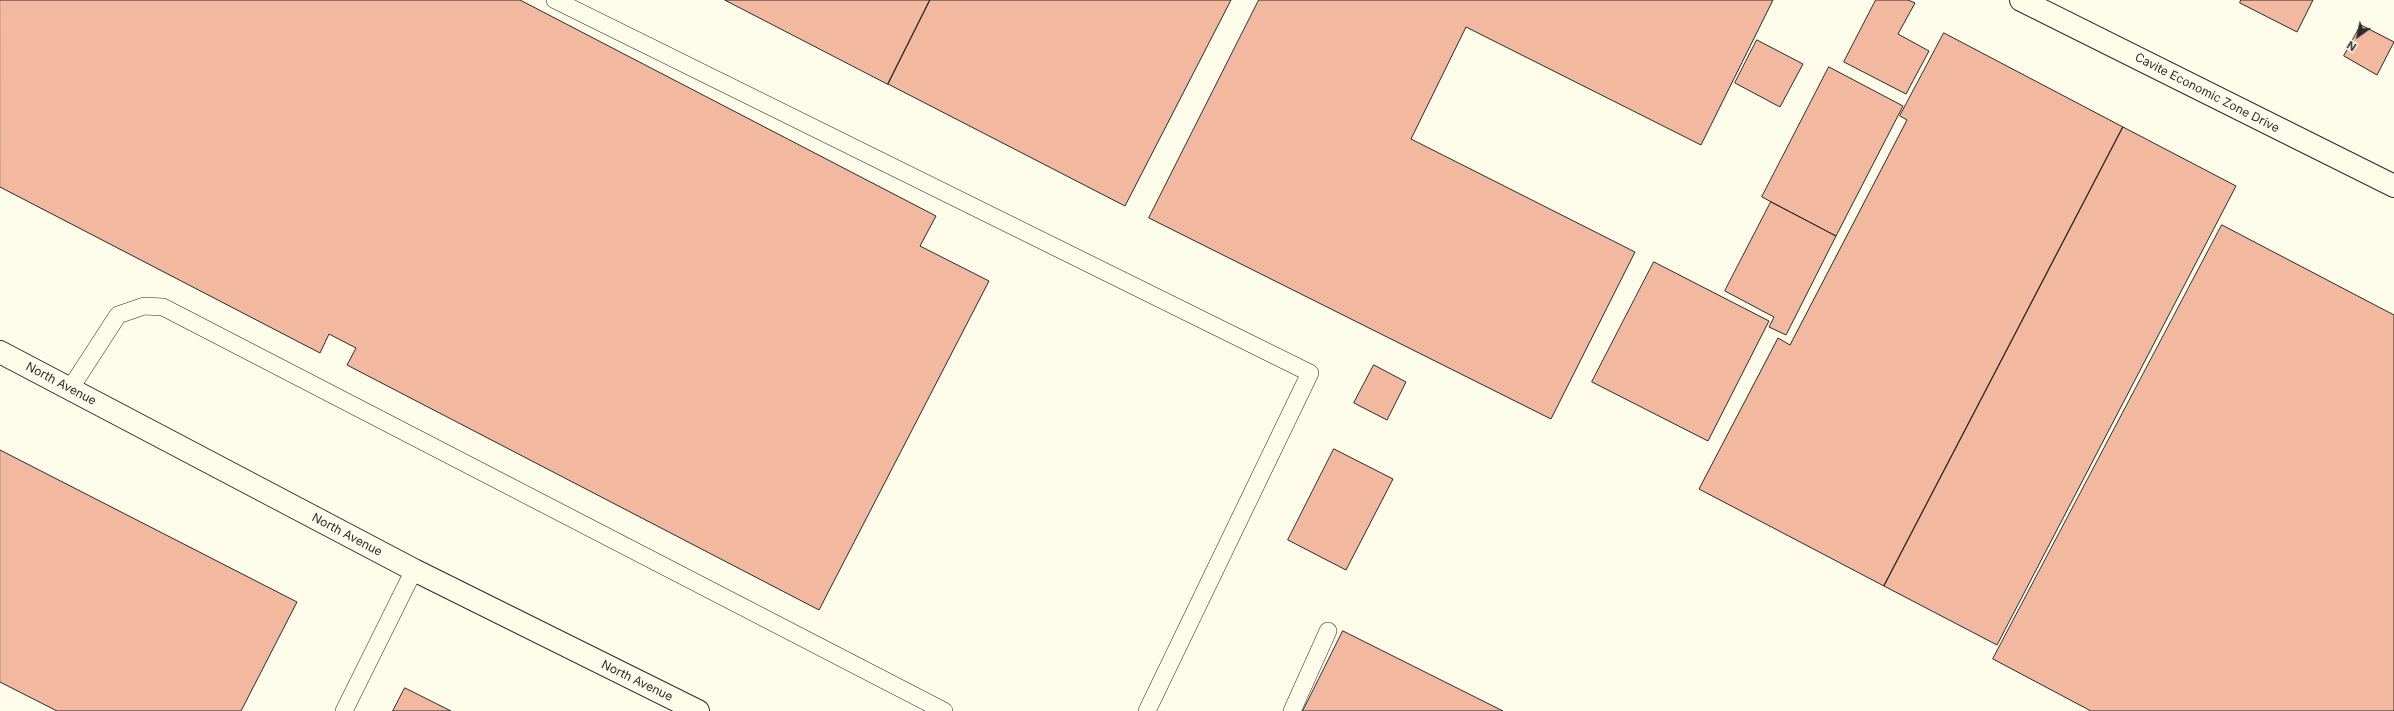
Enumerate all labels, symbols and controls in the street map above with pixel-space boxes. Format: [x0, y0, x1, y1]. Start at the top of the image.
north arrow [2338, 16, 2378, 56]
text: N [2344, 38, 2359, 54]
street label: Cavite Economic Zone Drive [2132, 50, 2282, 136]
street label: North Avenue [23, 359, 99, 409]
street label: North Avenue [309, 510, 385, 560]
street label: North Avenue [599, 658, 675, 704]

